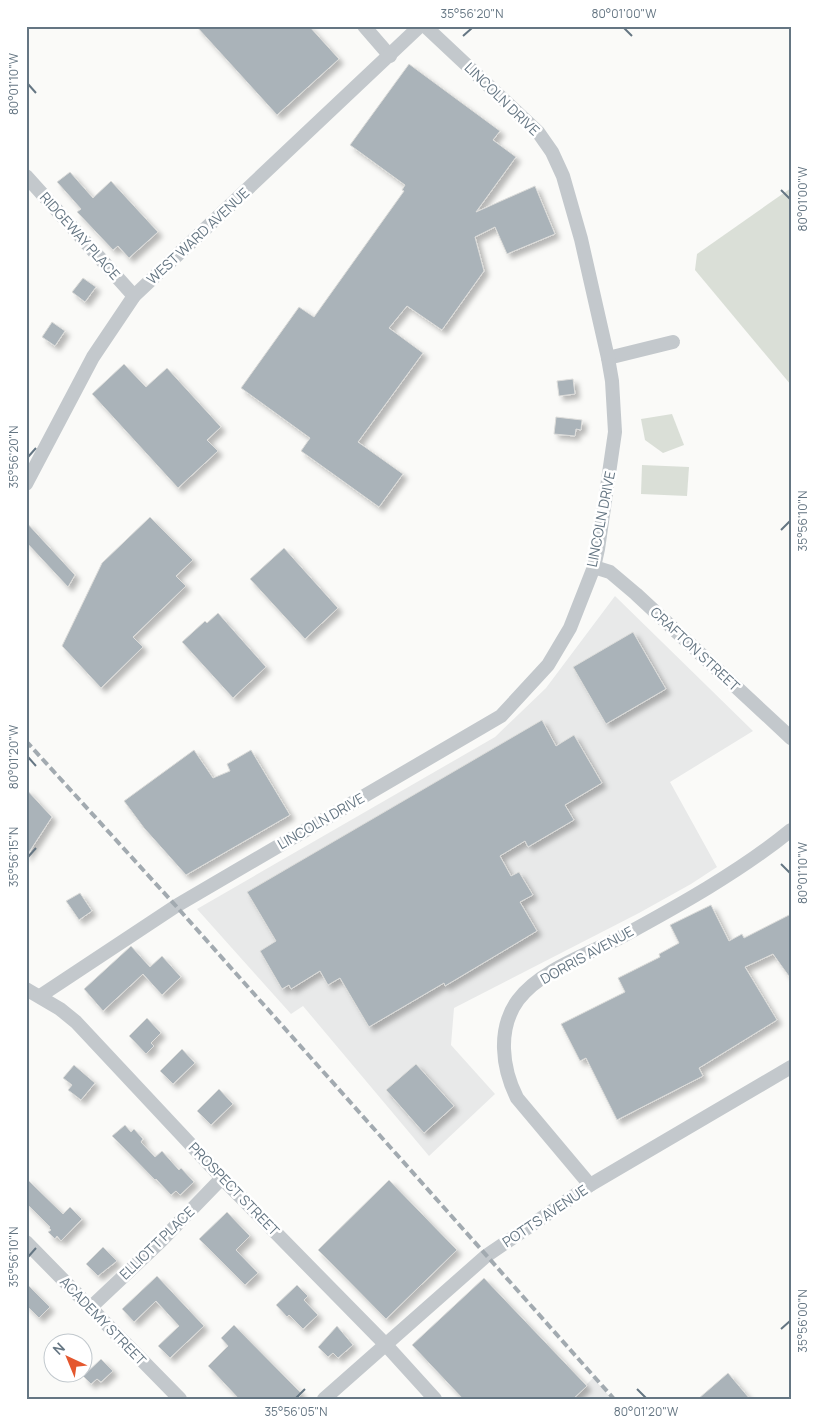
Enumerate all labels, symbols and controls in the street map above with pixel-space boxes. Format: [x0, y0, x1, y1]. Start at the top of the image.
text: 35°56'20"N [441, 5, 503, 22]
text: 80°01'00"W [592, 5, 657, 22]
text: 80°01'10"W [5, 52, 22, 115]
street label: LINCOLN DRIVE [461, 58, 544, 139]
text: 80°01'00"W [794, 166, 811, 231]
street label: WEST WARD AVENUE [142, 183, 253, 288]
street label: RIDGEWAY PLACE [36, 188, 125, 284]
text: 35°56'20"N [5, 426, 22, 488]
street label: LINCOLN DRIVE [582, 469, 619, 569]
text: 35°56'10"N [794, 491, 811, 551]
street label: CRAFTON STREET [647, 602, 745, 695]
text: 80°01'20"W [5, 724, 22, 789]
street label: LINCOLN DRIVE [274, 788, 368, 853]
text: 35°56'15"N [5, 827, 22, 887]
text: 80°01'10"W [794, 841, 811, 904]
street label: DORRIS AVENUE [537, 921, 637, 988]
street label: PROSPECT STREET [185, 1138, 284, 1240]
street label: POTTS AVENUE [498, 1180, 591, 1251]
street label: ELLIOTT PLACE [115, 1202, 198, 1283]
text: 35°56'10"N [5, 1227, 22, 1287]
street label: ACADEMY STREET [56, 1272, 151, 1370]
text: 35°56'00"N [794, 1289, 811, 1353]
north arrow [42, 1332, 92, 1382]
text: N [48, 1338, 69, 1359]
text: 35°56'05"N [264, 1403, 328, 1420]
text: 80°01'20"W [614, 1403, 679, 1420]

